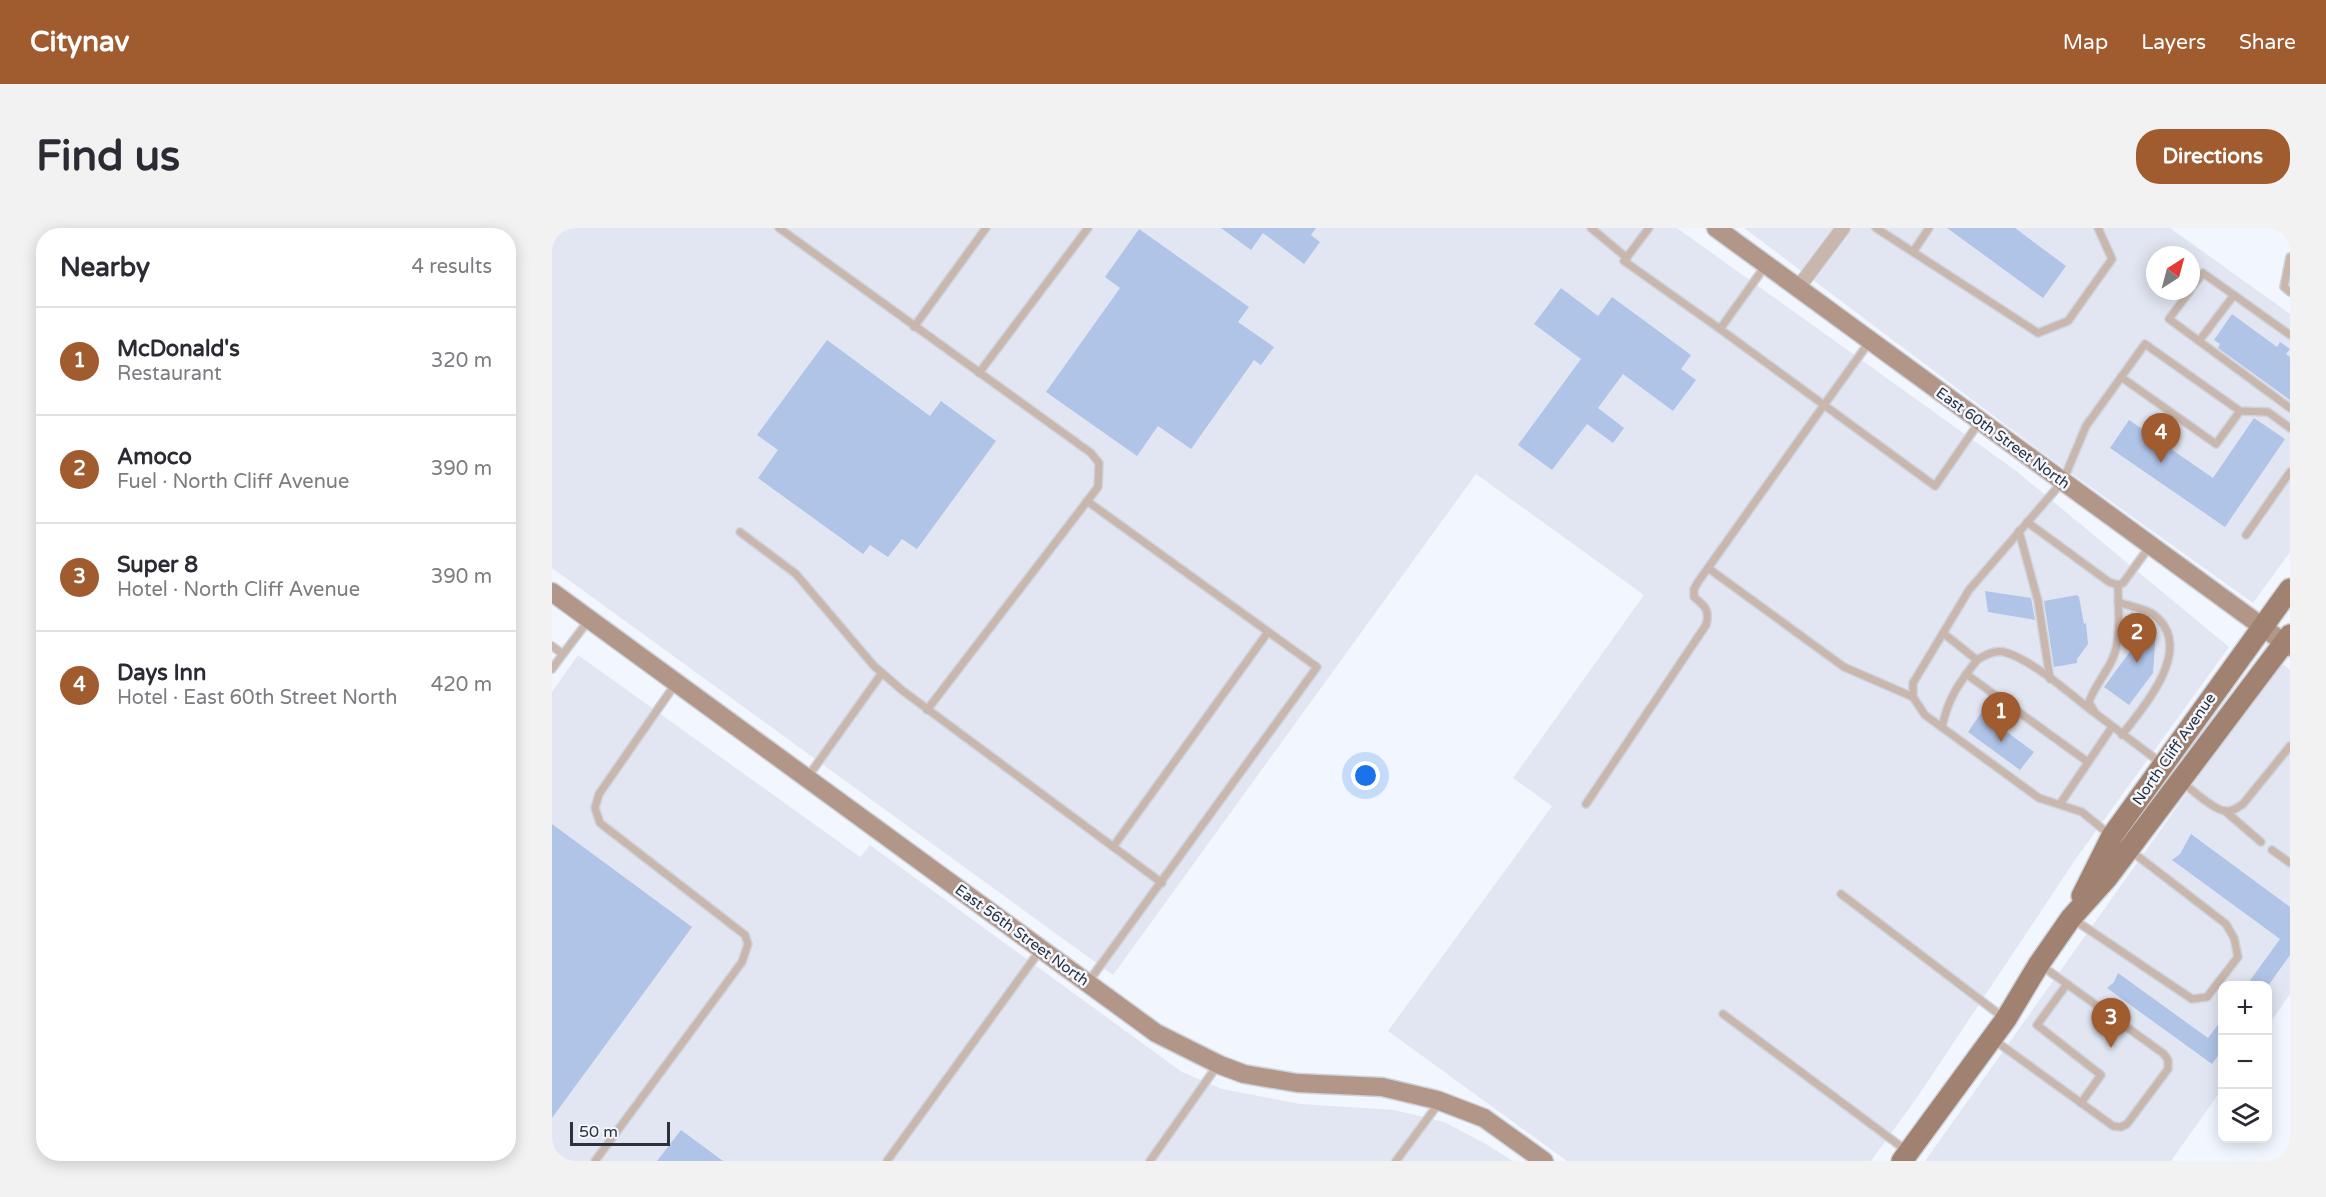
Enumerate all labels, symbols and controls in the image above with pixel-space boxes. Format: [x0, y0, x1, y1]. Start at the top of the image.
text: Citynav [30, 25, 129, 59]
text: Map [2063, 30, 2108, 55]
text: Layers [2141, 30, 2206, 55]
text: Share [2239, 30, 2296, 55]
button: Directions [2136, 129, 2290, 184]
text: Find us [36, 131, 180, 182]
north arrow [2146, 246, 2200, 300]
text: Nearby [60, 252, 150, 283]
text: 4 results [412, 255, 492, 279]
text: McDonald's [117, 336, 240, 362]
text: 1 [73, 349, 86, 373]
text: 320 m [431, 349, 492, 373]
text: Restaurant [117, 362, 222, 386]
street label: East 60th Street North [1933, 384, 2073, 492]
pin: 4 [2142, 414, 2180, 463]
text: Amoco [117, 444, 192, 470]
text: 2 [73, 457, 86, 481]
text: 390 m [431, 457, 492, 481]
text: Fuel · North Cliff Avenue [117, 470, 349, 494]
text: Super 8 [117, 552, 198, 578]
text: 3 [73, 565, 86, 589]
text: 390 m [431, 565, 492, 589]
text: Hotel · North Cliff Avenue [117, 578, 360, 602]
pin: 2 [2118, 614, 2156, 663]
text: Days Inn [117, 660, 206, 686]
text: 4 [73, 673, 86, 697]
text: 420 m [431, 673, 492, 697]
text: Hotel · East 60th Street North [117, 686, 397, 710]
street label: North Cliff Avenue [2129, 690, 2219, 808]
pin: 1 [1982, 692, 2020, 742]
your location [1351, 761, 1380, 790]
street label: East 56th Street North [952, 881, 1092, 989]
map controls [2218, 981, 2272, 1143]
button: + [2218, 981, 2272, 1035]
pin: 3 [2092, 998, 2130, 1048]
button: − [2218, 1035, 2272, 1089]
button: layers [2218, 1089, 2272, 1143]
scale bar [570, 1119, 670, 1146]
text: 50 m [579, 1122, 618, 1142]

